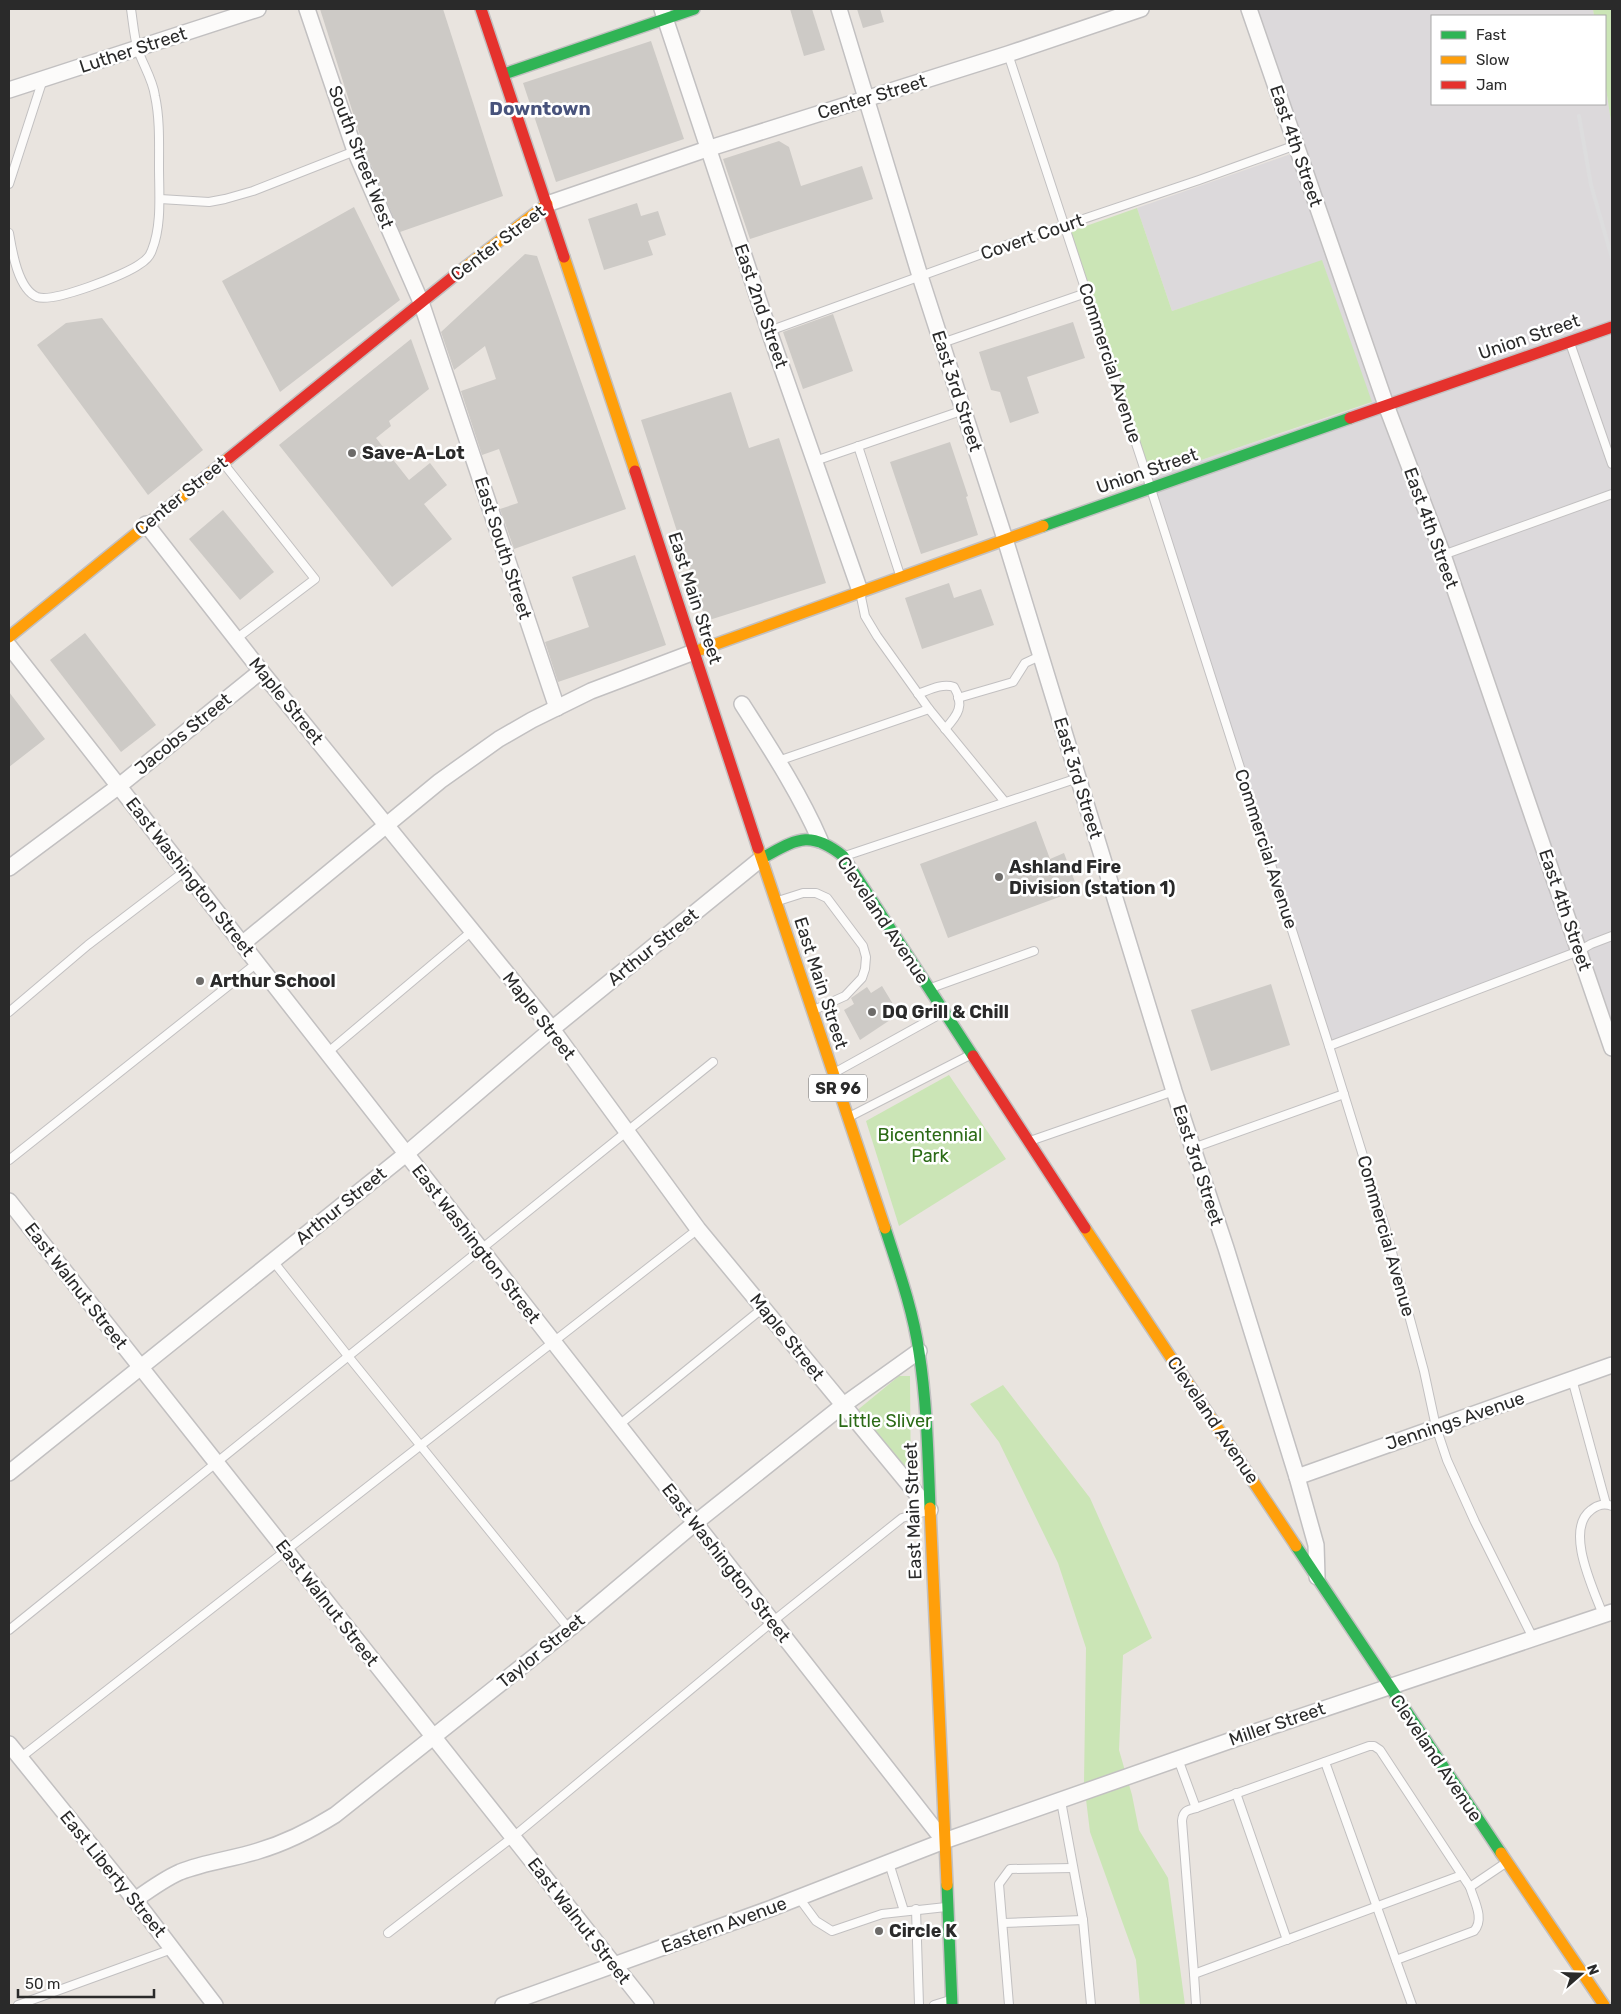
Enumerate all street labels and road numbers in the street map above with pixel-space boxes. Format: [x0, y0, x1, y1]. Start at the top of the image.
street label: Luther Street [77, 22, 189, 78]
street label: Center Street [815, 70, 929, 124]
street label: South Street West [324, 82, 398, 232]
street label: East 4th Street [1265, 82, 1327, 210]
street label: Center Street [446, 200, 550, 286]
street label: Covert Court [978, 209, 1086, 265]
street label: East 2nd Street [729, 241, 793, 371]
street label: Commercial Avenue [1074, 280, 1146, 446]
street label: Union Street [1476, 309, 1582, 365]
street label: East 3rd Street [927, 328, 987, 454]
street label: Union Street [1094, 443, 1200, 499]
street label: Center Street [130, 452, 232, 540]
street label: East 4th Street [1399, 465, 1463, 591]
street label: East South Street [470, 474, 536, 622]
street label: East Main Street [663, 529, 727, 667]
street label: Maple Street [244, 653, 328, 749]
street label: Jacobs Street [130, 688, 236, 780]
street label: East 3rd Street [1049, 714, 1107, 842]
street label: Commercial Avenue [1230, 766, 1302, 932]
street label: East Washington Street [121, 793, 259, 961]
street label: East 4th Street [1534, 846, 1596, 974]
street label: Cleveland Avenue [832, 852, 934, 988]
street label: Arthur Street [603, 904, 703, 990]
street label: East Main Street [789, 914, 853, 1052]
street label: Maple Street [498, 968, 580, 1064]
road number: SR 96 [809, 1074, 867, 1102]
street label: East 3rd Street [1168, 1102, 1228, 1228]
street label: Commercial Avenue [1352, 1153, 1420, 1319]
street label: East Washington Street [407, 1160, 545, 1328]
street label: Arthur Street [291, 1163, 391, 1249]
street label: East Walnut Street [20, 1218, 132, 1354]
street label: Maple Street [745, 1289, 829, 1385]
street label: Cleveland Avenue [1162, 1352, 1264, 1488]
street label: Jennings Avenue [1383, 1387, 1527, 1455]
street label: East Main Street [900, 1442, 926, 1580]
street label: East Washington Street [657, 1479, 795, 1647]
street label: East Walnut Street [271, 1535, 383, 1671]
street label: Taylor Street [493, 1609, 589, 1693]
street label: Cleveland Avenue [1385, 1690, 1487, 1826]
street label: Miller Street [1226, 1697, 1328, 1751]
street label: East Liberty Street [55, 1806, 171, 1942]
street label: East Walnut Street [523, 1853, 635, 1989]
street label: Eastern Avenue [658, 1892, 790, 1958]

